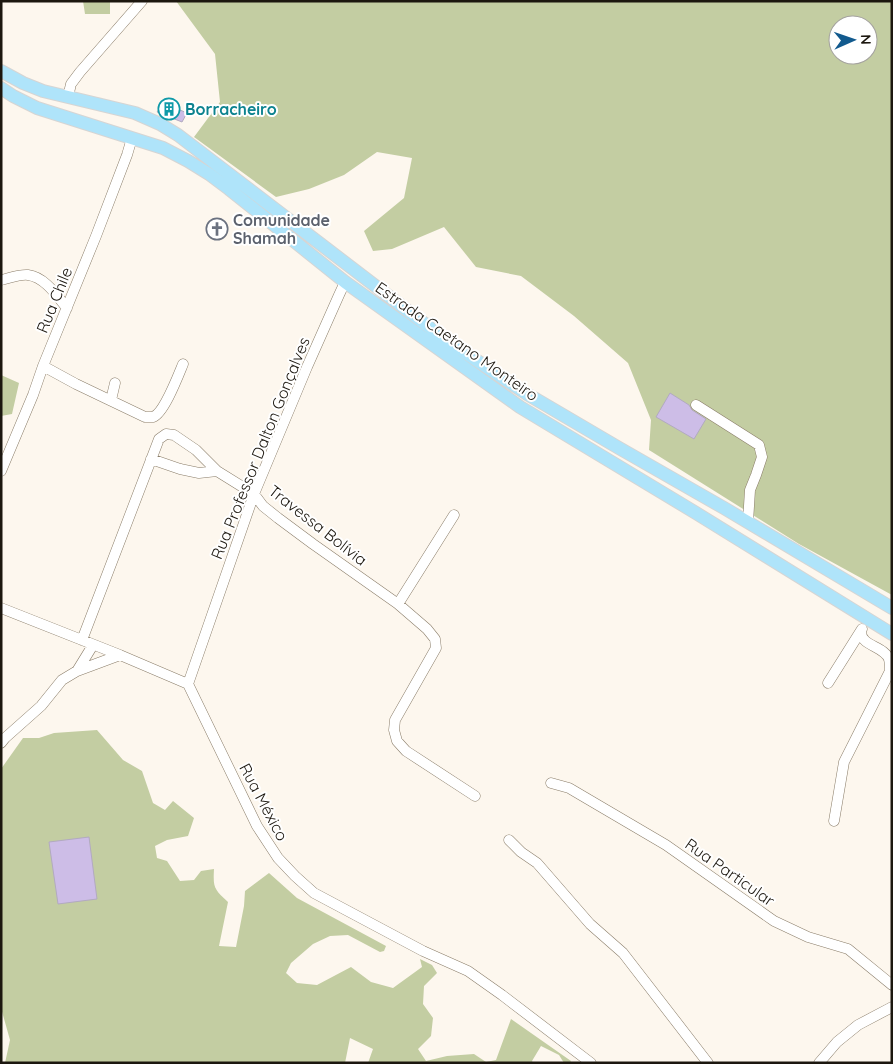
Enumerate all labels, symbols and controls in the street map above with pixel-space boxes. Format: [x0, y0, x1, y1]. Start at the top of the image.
north arrow [828, 15, 878, 65]
text: N [857, 34, 875, 45]
building icon: Borracheiro [157, 97, 181, 121]
place label: Borracheiro [185, 99, 277, 119]
place label: Comunidade Shamah [233, 210, 330, 248]
church icon: Comunidade Shamah [205, 217, 229, 241]
street label: Rua Chile [32, 264, 76, 336]
street label: Estrada Caetano Monteiro [372, 277, 542, 405]
street label: Rua Professor Dalton Gonçalves [206, 334, 314, 562]
street label: Travessa Bolívia [265, 480, 371, 570]
street label: Rua México [235, 760, 293, 844]
street label: Rua Particular [681, 834, 779, 910]

